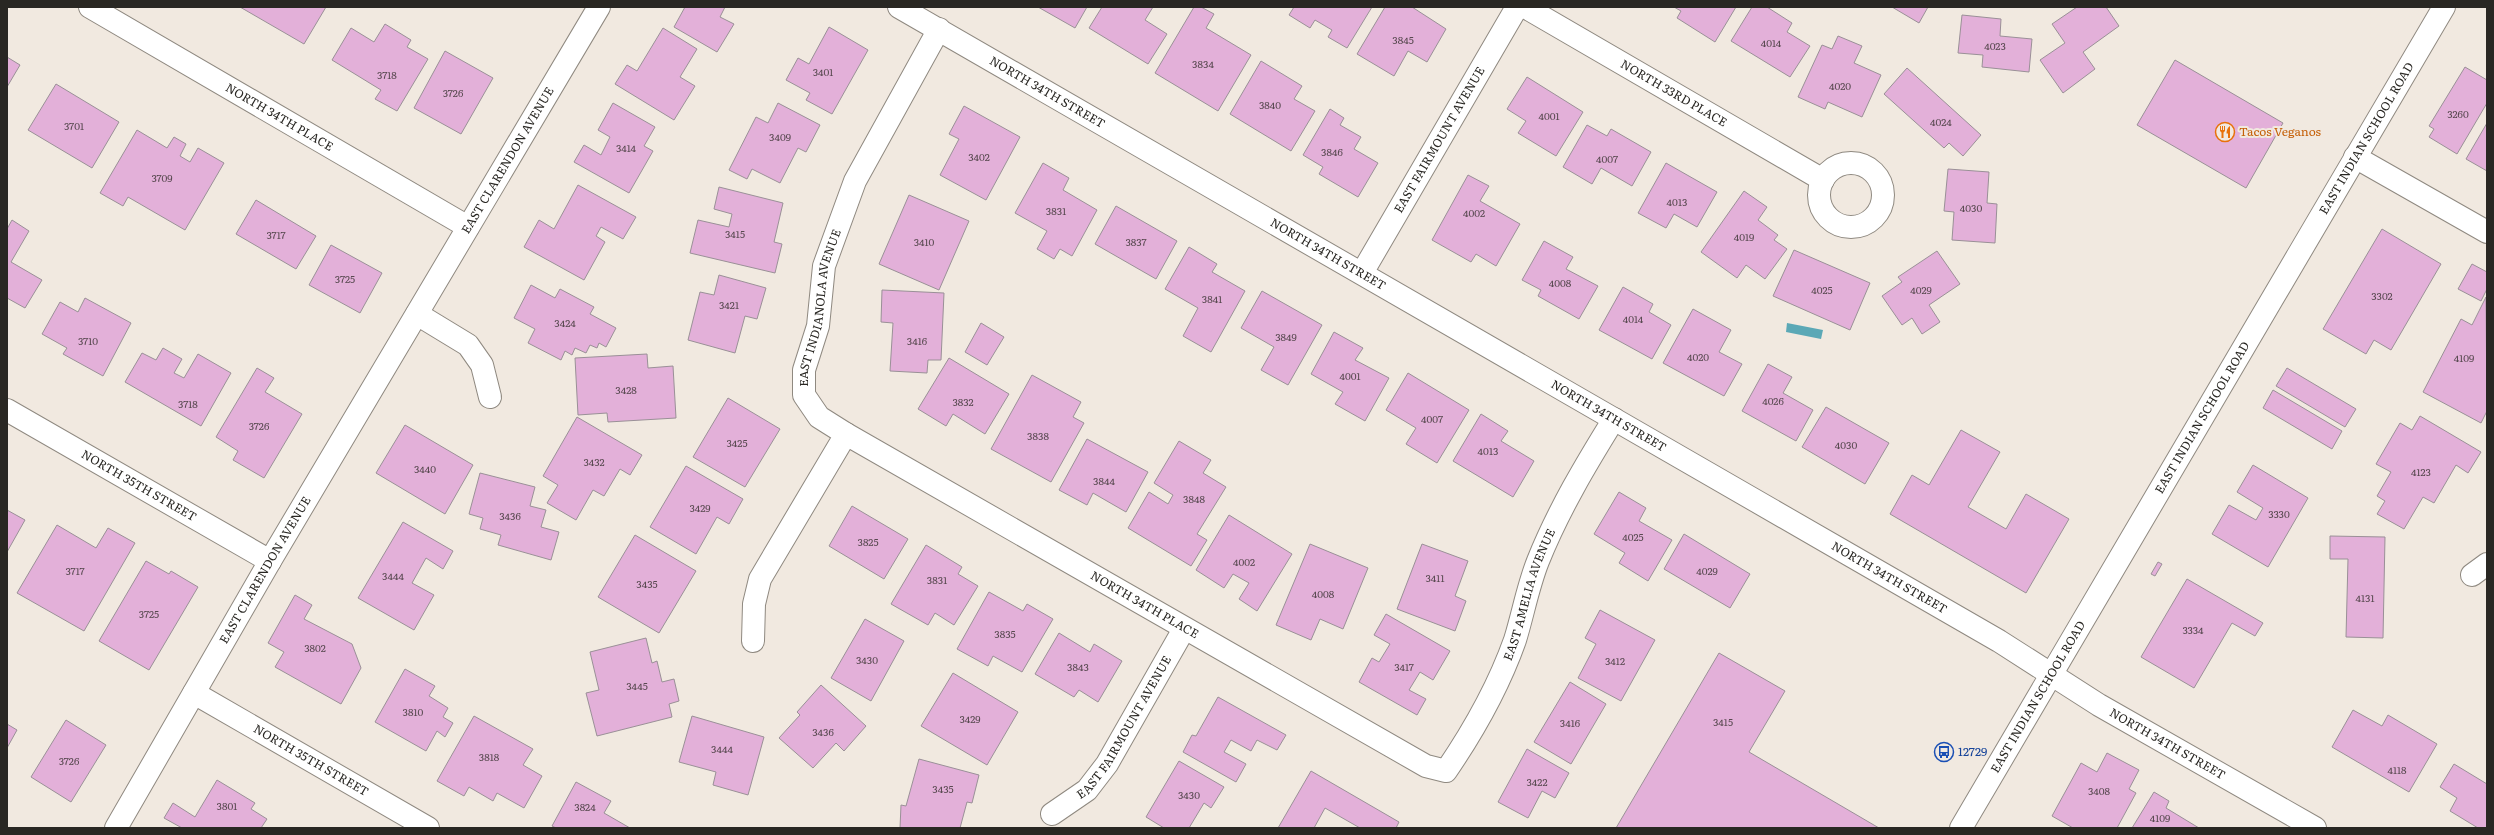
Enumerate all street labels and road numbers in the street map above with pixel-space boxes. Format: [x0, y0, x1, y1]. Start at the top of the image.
street label: NORTH 34TH STREET [986, 51, 1109, 132]
street label: NORTH 33RD PLACE [1618, 54, 1731, 131]
street label: EAST INDIAN SCHOOL ROAD [2314, 58, 2418, 217]
street label: EAST FAIRMOUNT AVENUE [1389, 63, 1489, 216]
street label: NORTH 34TH PLACE [222, 78, 337, 155]
street label: EAST CLARENDON AVENUE [456, 83, 558, 237]
street label: NORTH 34TH STREET [1267, 213, 1390, 294]
street label: EAST INDIANOLA AVENUE [794, 226, 845, 387]
street label: EAST INDIAN SCHOOL ROAD [2150, 338, 2253, 497]
street label: NORTH 34TH STREET [1548, 375, 1670, 456]
street label: NORTH 35TH STREET [78, 445, 200, 525]
street label: EAST CLARENDON AVENUE [214, 492, 315, 647]
street label: EAST AMELIA AVENUE [1498, 525, 1559, 663]
street label: NORTH 34TH STREET [1829, 536, 1951, 617]
street label: NORTH 34TH PLACE [1088, 566, 1203, 642]
street label: EAST INDIAN SCHOOL ROAD [1985, 617, 2089, 776]
street label: EAST FAIRMOUNT AVENUE [1072, 652, 1175, 803]
street label: NORTH 34TH STREET [2107, 703, 2229, 783]
street label: NORTH 35TH STREET [250, 719, 373, 800]

